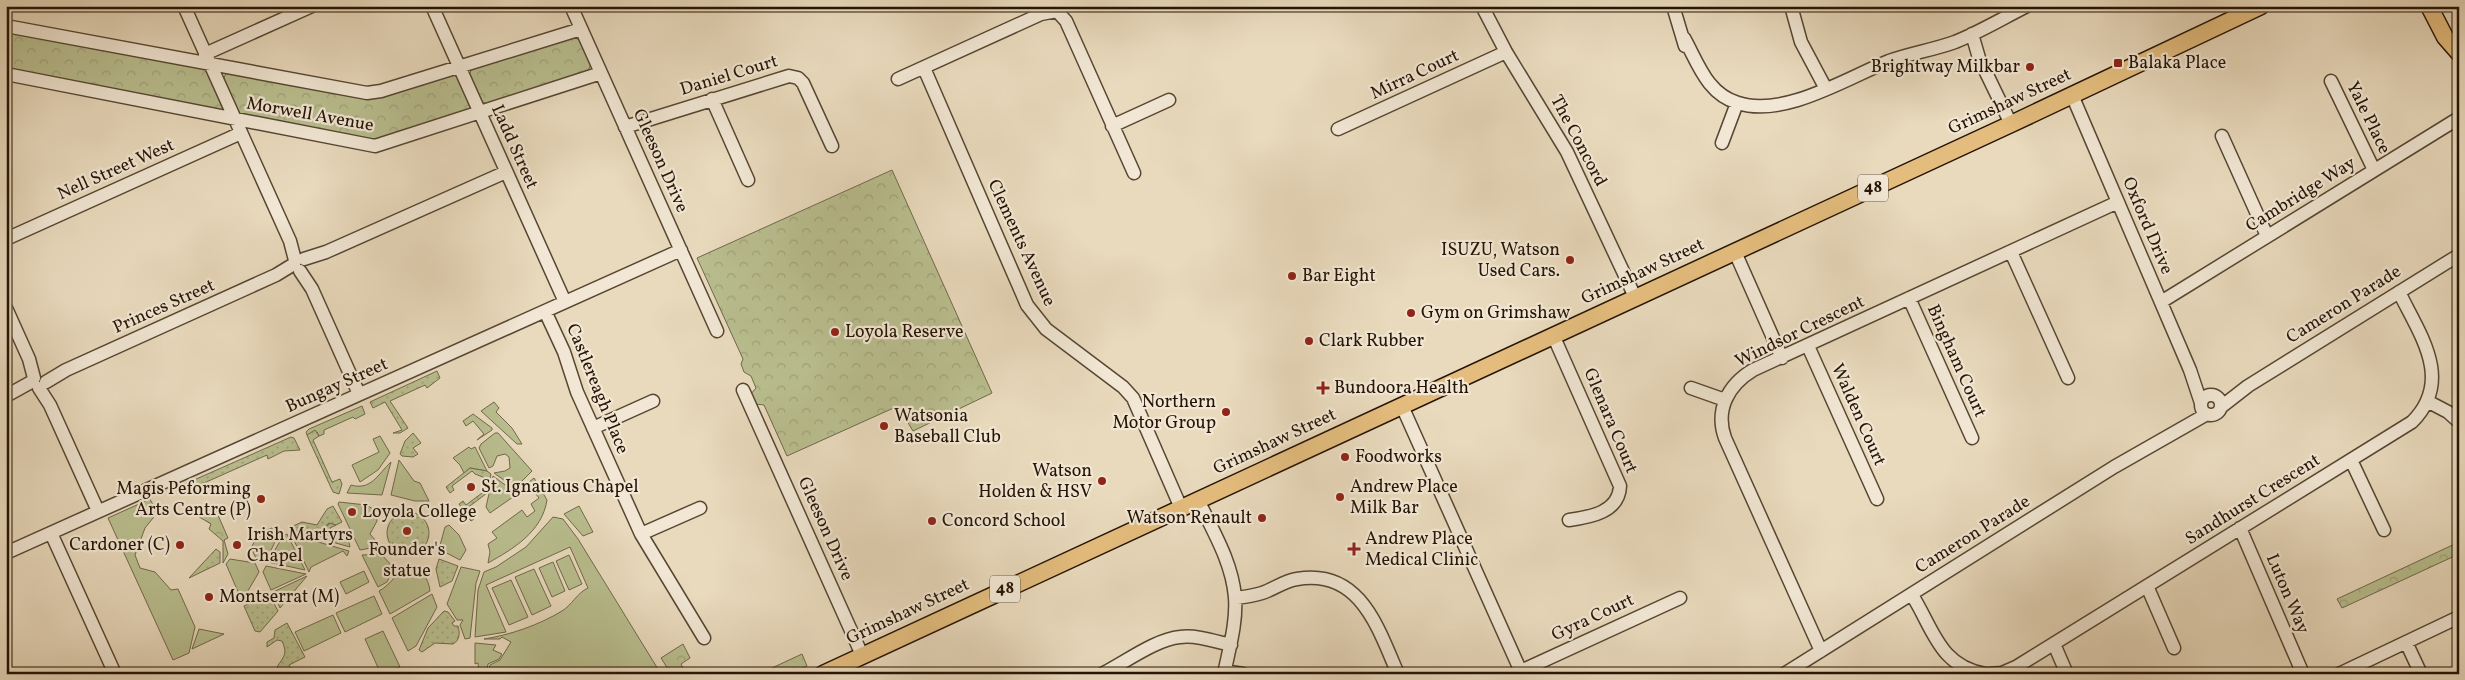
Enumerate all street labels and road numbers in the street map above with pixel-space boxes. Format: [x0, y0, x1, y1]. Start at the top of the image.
street label: Mirra Court [1367, 44, 1463, 106]
street label: Daniel Court [677, 49, 781, 103]
street label: Grimshaw Street [1944, 63, 2076, 141]
street label: Yale Place [2340, 77, 2396, 159]
street label: Morwell Avenue [244, 91, 376, 139]
street label: The Concord [1543, 91, 1613, 191]
street label: Ladd Street [484, 101, 544, 193]
street label: Gleeson Drive [626, 105, 694, 217]
street label: Nell Street West [54, 133, 178, 207]
street label: Cambridge Way [2241, 151, 2361, 239]
street label: Oxford Drive [2115, 173, 2179, 279]
road number: 48 [1858, 174, 1888, 202]
street label: Clements Avenue [981, 175, 1061, 311]
street label: Grimshaw Street [1577, 233, 1709, 311]
street label: Cameron Parade [2282, 260, 2406, 350]
street label: Princes Street [109, 273, 219, 341]
street label: Windsor Crescent [1731, 290, 1869, 374]
street label: Bingham Court [1920, 301, 1992, 421]
street label: Castlereagh Place [559, 320, 635, 458]
street label: Bungay Street [282, 352, 392, 420]
street label: Walden Court [1824, 360, 1892, 470]
street label: Glenara Court [1577, 364, 1643, 478]
street label: Grimshaw Street [1209, 403, 1341, 481]
street label: Sandhurst Crescent [2181, 448, 2325, 552]
street label: Gleeson Drive [791, 473, 859, 585]
street label: Cameron Parade [1911, 490, 2035, 580]
street label: Luton Way [2259, 550, 2315, 638]
street label: Grimshaw Street [842, 573, 974, 651]
road number: 48 [990, 576, 1020, 602]
street label: Gyra Court [1548, 588, 1638, 648]

